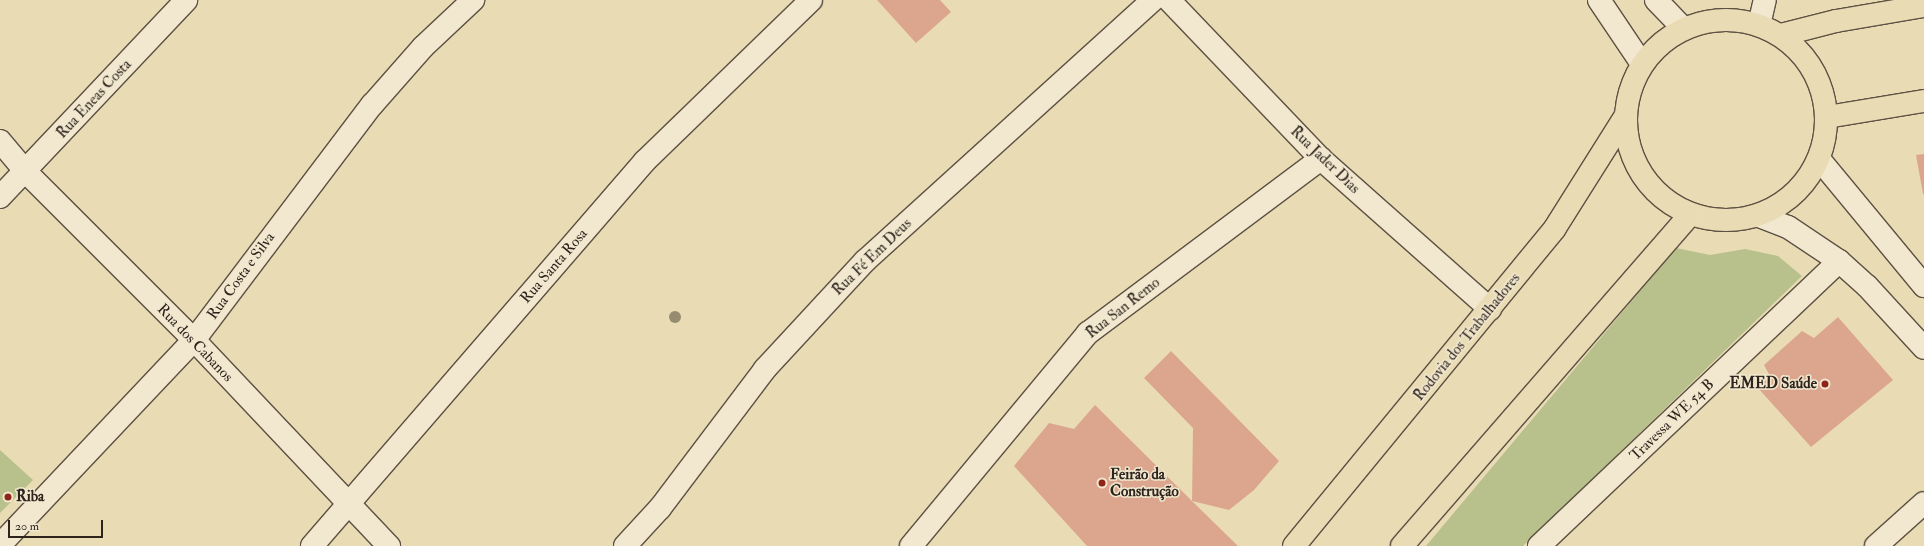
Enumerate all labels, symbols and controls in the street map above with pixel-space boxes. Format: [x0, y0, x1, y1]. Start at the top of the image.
street label: Rua Eneas Costa [53, 56, 135, 142]
street label: Rua Jader Dias [1287, 122, 1363, 198]
street label: Rua Fé Em Deus [829, 215, 915, 299]
street label: Rua Santa Rosa [517, 225, 591, 307]
street label: Rua Costa e Silva [203, 229, 279, 323]
street label: Rodovia dos Trabalhadores [1410, 269, 1524, 405]
street label: Rua San Remo [1082, 274, 1164, 342]
street label: Rua dos Cabanos [153, 300, 237, 386]
street label: Travessa WE 54 B [1626, 375, 1718, 465]
place label: EMED Saúde [1730, 375, 1817, 393]
marker: EMED Saúde [1820, 379, 1830, 389]
place label: Feirão da Construção [1110, 465, 1179, 500]
marker: Feirão da Construção [1097, 478, 1107, 488]
place label: Riba [16, 488, 44, 506]
marker: Riba [3, 492, 13, 502]
scale bar [10, 512, 105, 538]
text: 20 m [15, 519, 39, 534]

